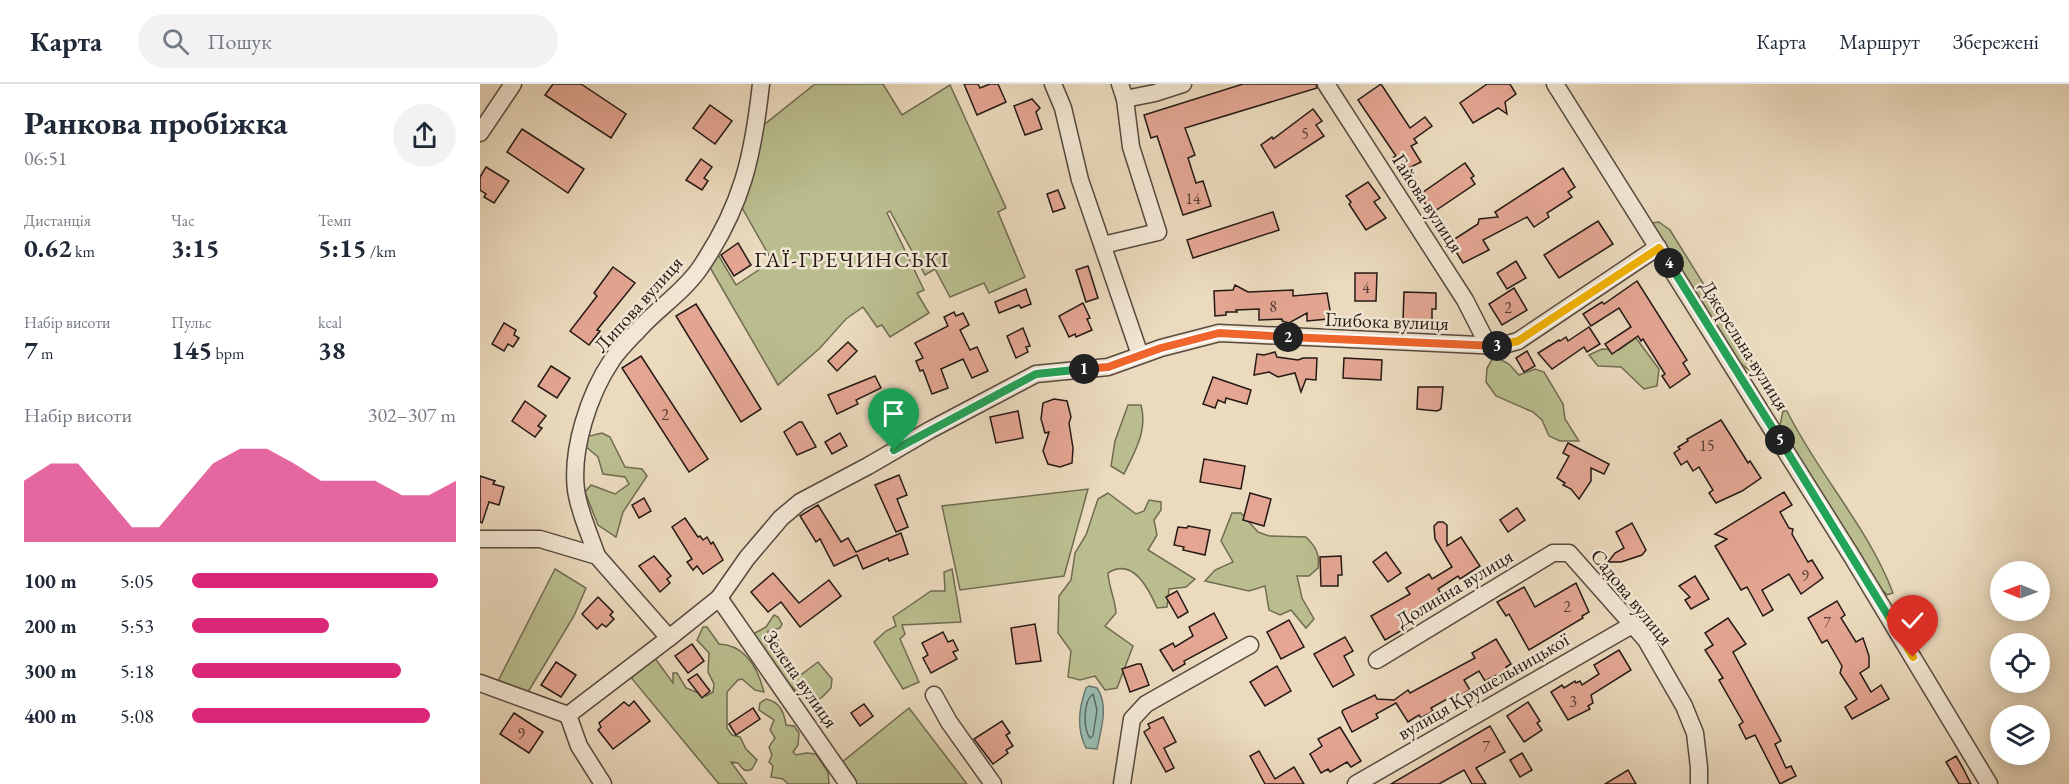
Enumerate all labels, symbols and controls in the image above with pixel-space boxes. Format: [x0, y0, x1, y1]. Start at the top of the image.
search box [138, 14, 558, 68]
text: Карта [30, 23, 102, 59]
icon: search [159, 25, 192, 58]
text: Пошук [207, 27, 272, 56]
text: Карта [1756, 28, 1806, 55]
text: Маршрут [1839, 28, 1920, 55]
text: Збережені [1953, 28, 2039, 55]
text: Ранкова пробіжка [24, 101, 288, 144]
button: share [393, 104, 456, 167]
house number: 5 [1301, 123, 1309, 144]
text: 06:51 [24, 145, 67, 171]
street label: Гайова вулиця [1386, 149, 1470, 257]
house number: 14 [1185, 188, 1201, 209]
text: Дистанція [24, 210, 91, 231]
text: Час [171, 210, 195, 231]
text: Темп [318, 210, 351, 231]
text: 0.62 [24, 231, 72, 265]
text: 3:15 [171, 231, 220, 265]
text: 5:15 [318, 231, 367, 265]
text: km [72, 241, 95, 262]
text: /km [367, 241, 396, 262]
district label: ГАЇ-ГРЕЧИНСЬКІ [754, 245, 950, 274]
pin: 4 [1654, 248, 1684, 278]
street label: Липова вулиця [588, 250, 688, 358]
text: 4 [1665, 252, 1673, 273]
street label: Джерельна вулиця [1694, 275, 1796, 415]
house number: 4 [1362, 277, 1370, 298]
house number: 8 [1269, 296, 1277, 317]
house number: 2 [1504, 297, 1512, 318]
street label: Глибока вулиця [1324, 306, 1450, 336]
text: Набір висоти [24, 312, 110, 333]
text: Пульс [171, 312, 212, 333]
text: kcal [318, 312, 342, 333]
pin: 2 [1273, 322, 1303, 352]
text: 2 [1284, 326, 1292, 347]
pin: 3 [1482, 331, 1512, 361]
text: 7 [24, 333, 38, 367]
text: 145 [171, 333, 212, 367]
text: 38 [318, 333, 346, 367]
text: 3 [1493, 335, 1501, 356]
text: m [38, 343, 53, 364]
text: bpm [212, 343, 244, 364]
pin: 1 [1069, 354, 1099, 384]
text: 1 [1080, 358, 1088, 379]
pin [868, 388, 919, 450]
icon: arrive [877, 397, 910, 430]
text: Набір висоти [24, 402, 132, 428]
text: 302–307 m [368, 402, 456, 428]
house number: 2 [661, 404, 669, 425]
pin: 5 [1765, 425, 1795, 455]
text: 5 [1776, 429, 1784, 450]
house number: 15 [1699, 435, 1715, 456]
street label: Долинна вулиця [1391, 543, 1517, 633]
street label: Садова вулиця [1585, 543, 1679, 651]
north arrow [1990, 561, 2050, 621]
map controls [1990, 561, 2050, 765]
house number: 9 [1801, 565, 1809, 586]
text: 100 m [24, 568, 77, 594]
text: 5:05 [120, 568, 154, 594]
pin [1887, 595, 1938, 657]
house number: 2 [1563, 596, 1571, 617]
icon: check [1896, 604, 1929, 637]
house number: 7 [1823, 612, 1831, 633]
text: 200 m [24, 613, 77, 639]
text: 5:53 [120, 613, 154, 639]
street label: Зелена вулиця [758, 625, 844, 733]
street label: вулиця Крушельницької [1393, 626, 1574, 746]
button: locate [1990, 633, 2050, 693]
text: 300 m [24, 658, 77, 684]
text: 5:18 [120, 658, 154, 684]
house number: 3 [1569, 691, 1577, 712]
text: 400 m [24, 703, 77, 729]
text: 5:08 [120, 703, 154, 729]
button: layers [1990, 705, 2050, 765]
house number: 9 [517, 723, 525, 744]
house number: 7 [1482, 736, 1490, 757]

